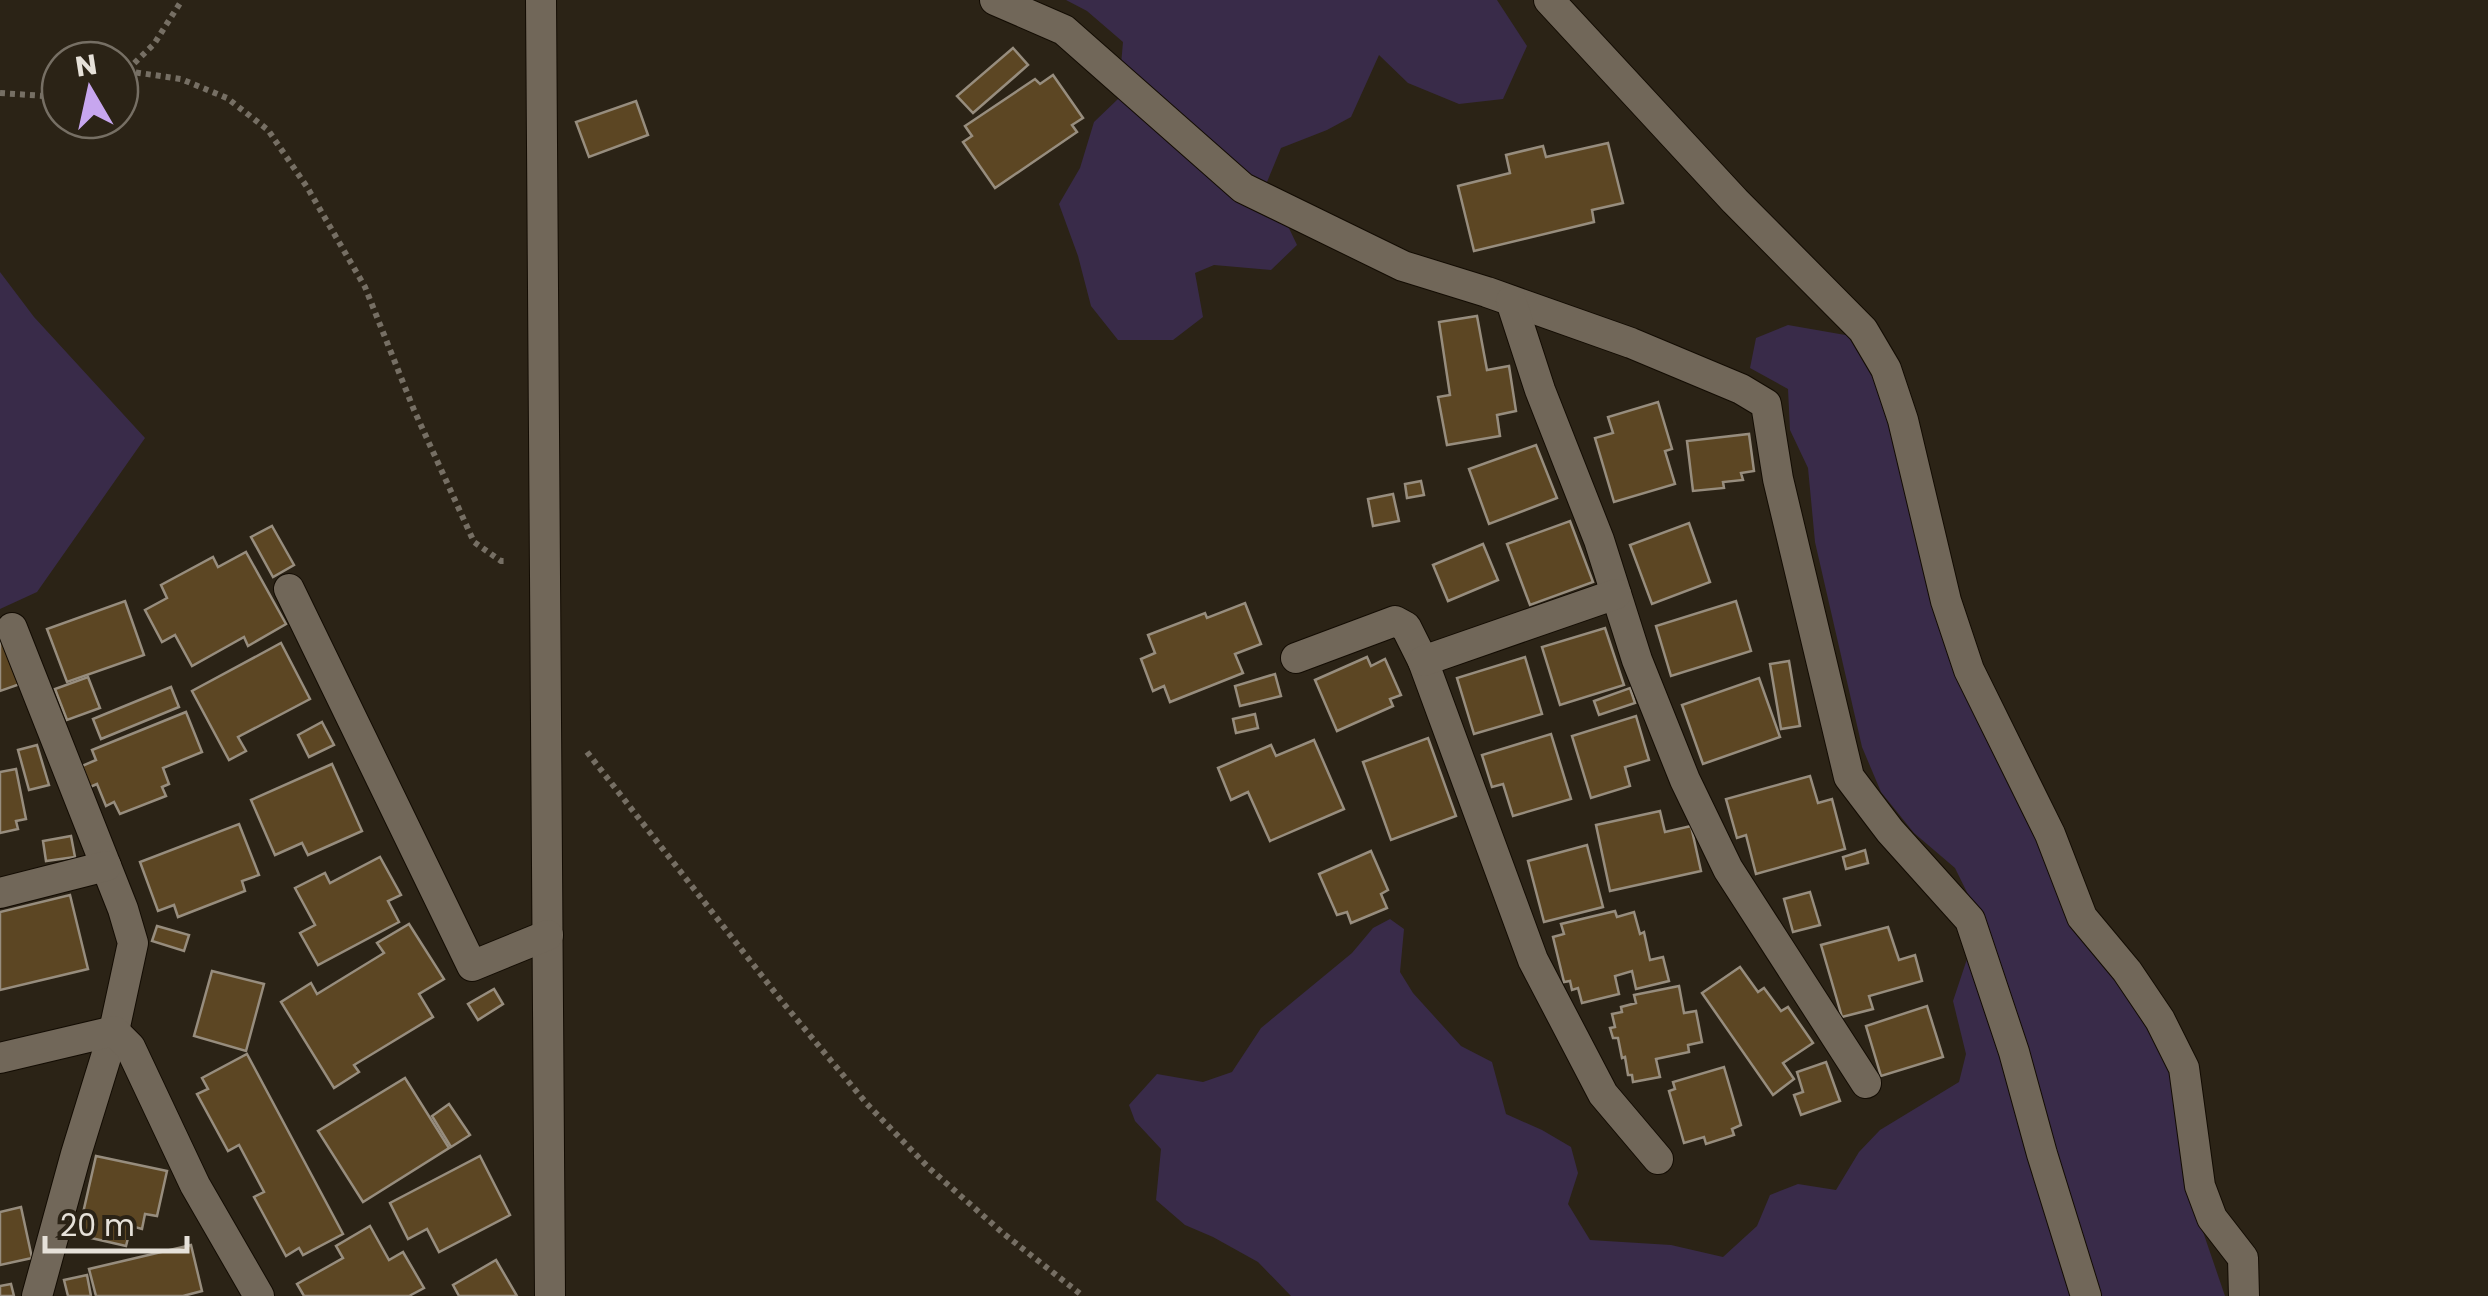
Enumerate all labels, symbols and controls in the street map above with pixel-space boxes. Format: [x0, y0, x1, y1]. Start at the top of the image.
north arrow [40, 40, 140, 140]
text: N [73, 45, 100, 87]
scale bar [45, 1191, 188, 1253]
text: 20 m [60, 1204, 135, 1247]

